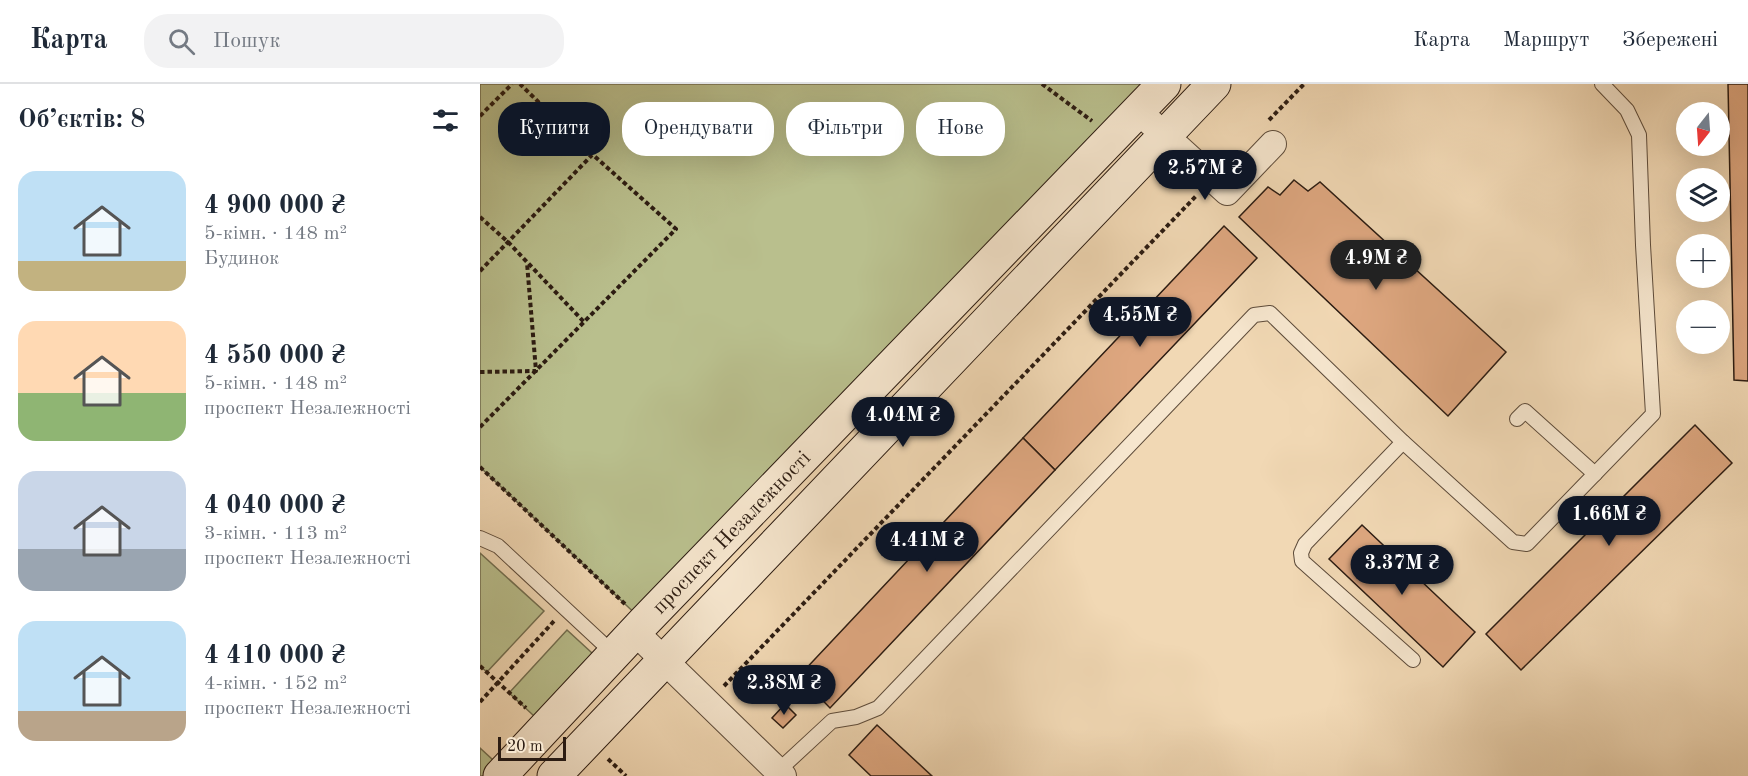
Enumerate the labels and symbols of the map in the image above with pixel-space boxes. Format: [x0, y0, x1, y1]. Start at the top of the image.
north arrow [1676, 102, 1730, 156]
pin: 2.57M ₴ [1150, 150, 1260, 201]
pin: 4.9M ₴ [1327, 240, 1425, 291]
pin: 4.55M ₴ [1085, 297, 1195, 348]
pin: 4.04M ₴ [848, 397, 958, 448]
street label: проспект Незалежності [649, 448, 815, 618]
pin: 1.66M ₴ [1554, 496, 1664, 547]
pin: 4.41M ₴ [872, 522, 982, 573]
pin: 3.37M ₴ [1347, 545, 1457, 596]
pin: 2.38M ₴ [729, 665, 839, 716]
scale bar [498, 734, 566, 762]

